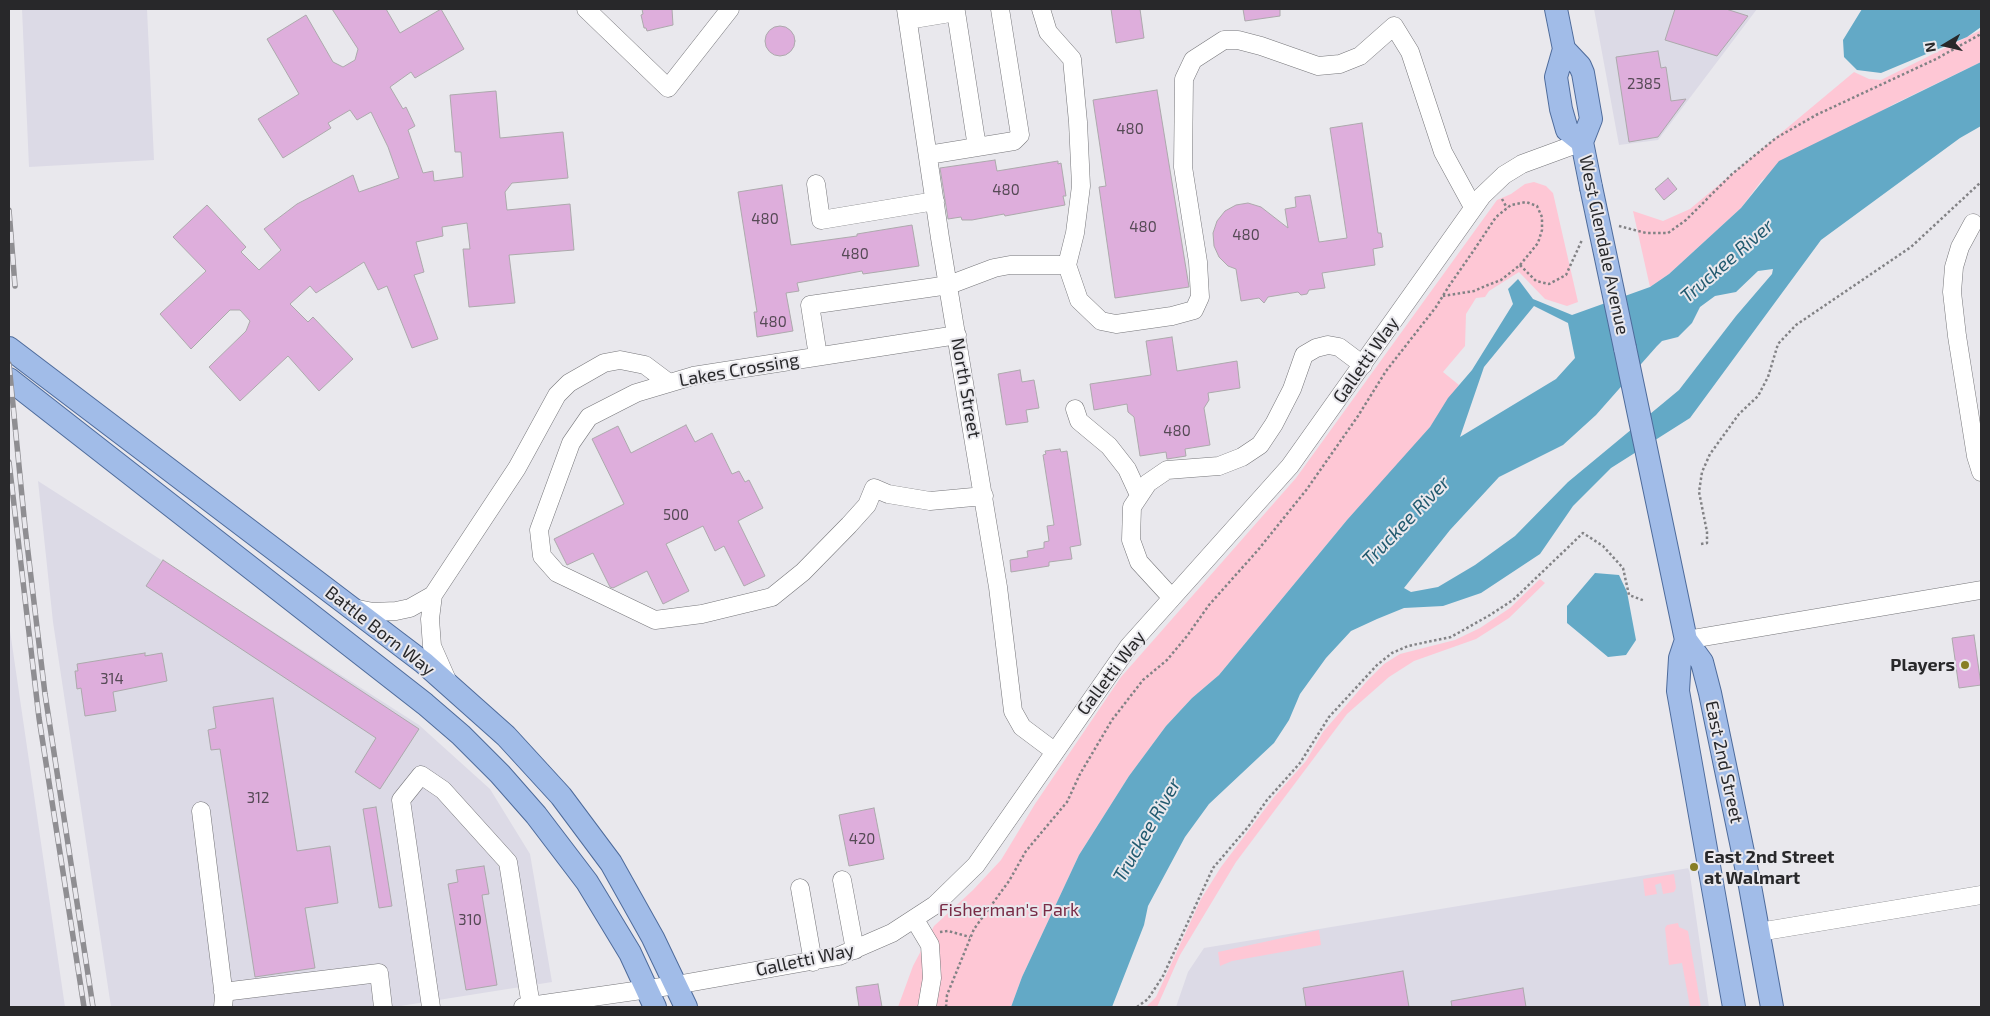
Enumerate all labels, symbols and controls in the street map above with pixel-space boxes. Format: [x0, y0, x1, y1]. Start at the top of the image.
north arrow [1920, 20, 1970, 70]
text: N [1921, 41, 1939, 54]
house number: 2385 [1627, 75, 1661, 93]
house number: 480 [1116, 120, 1144, 138]
street label: West Glendale Avenue [1574, 153, 1634, 337]
house number: 480 [992, 181, 1020, 199]
house number: 480 [751, 210, 779, 228]
water label: Truckee River [1676, 214, 1778, 308]
house number: 480 [1129, 218, 1157, 236]
house number: 480 [1232, 226, 1260, 244]
house number: 480 [841, 245, 869, 263]
house number: 480 [759, 313, 787, 331]
street label: Galletti Way [1328, 313, 1404, 407]
street label: North Street [947, 336, 985, 440]
street label: Lakes Crossing [677, 349, 801, 391]
house number: 480 [1163, 422, 1191, 440]
water label: Truckee River [1358, 471, 1454, 571]
house number: 500 [663, 506, 689, 524]
street label: Battle Born Way [321, 582, 439, 680]
street label: Galletti Way [1072, 627, 1150, 719]
place label: Players [1890, 654, 1955, 676]
marker: Players [1959, 659, 1971, 671]
house number: 314 [100, 670, 124, 688]
street label: East 2nd Street [1700, 699, 1748, 825]
water label: Truckee River [1108, 774, 1186, 886]
house number: 312 [247, 789, 269, 807]
house number: 420 [849, 830, 875, 848]
place label: East 2nd Street at Walmart [1704, 846, 1834, 889]
marker: East 2nd Street at Walmart [1688, 861, 1700, 873]
park label: Fisherman's Park [939, 899, 1079, 921]
house number: 310 [458, 911, 482, 929]
street label: Galletti Way [754, 939, 856, 981]

